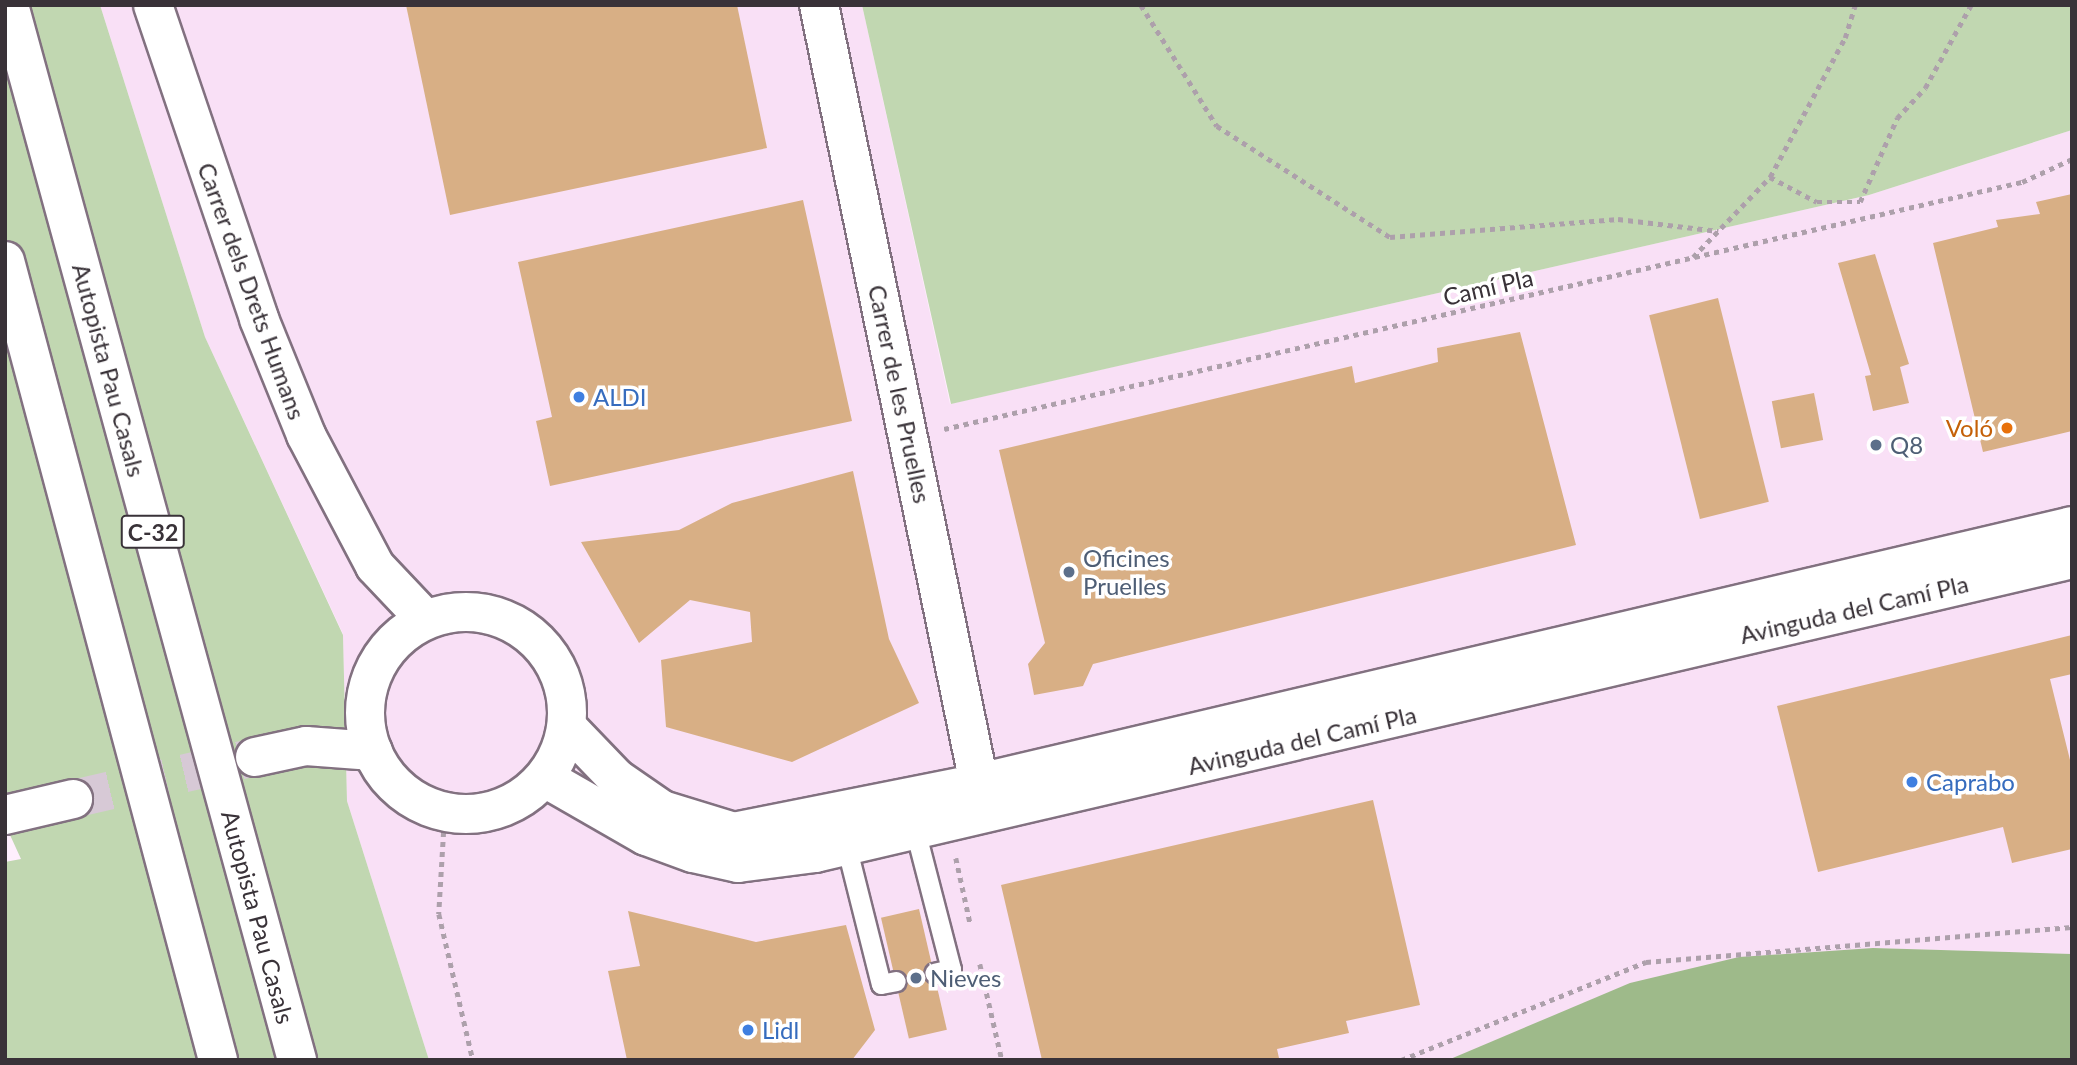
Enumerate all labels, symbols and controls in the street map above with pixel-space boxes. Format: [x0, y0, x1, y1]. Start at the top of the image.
street label: Carrer dels Drets Humans [192, 158, 312, 424]
street label: Autopista Pau Casals [67, 260, 151, 480]
street label: Camí Pla [1440, 263, 1536, 311]
street label: Carrer de les Pruelles [863, 282, 937, 506]
place label: ALDI [593, 383, 647, 411]
marker: ALDI [571, 389, 587, 405]
place label: Voló [1946, 414, 1993, 442]
marker: Voló [1999, 420, 2015, 436]
place label: Q8 [1890, 431, 1923, 459]
marker: Q8 [1868, 437, 1884, 453]
road number: C-32 [120, 512, 186, 552]
place label: Oficines Pruelles [1083, 544, 1170, 600]
marker: Oficines Pruelles [1061, 564, 1077, 580]
street label: Avinguda del Camí Pla [1737, 569, 1971, 649]
street label: Avinguda del Camí Pla [1185, 700, 1419, 780]
place label: Caprabo [1926, 768, 2015, 796]
marker: Caprabo [1904, 774, 1920, 790]
street label: Autopista Pau Casals [216, 807, 300, 1027]
place label: Nieves [930, 964, 1001, 992]
marker: Nieves [908, 970, 924, 986]
place label: Lidl [762, 1016, 799, 1044]
marker: Lidl [740, 1022, 756, 1038]

